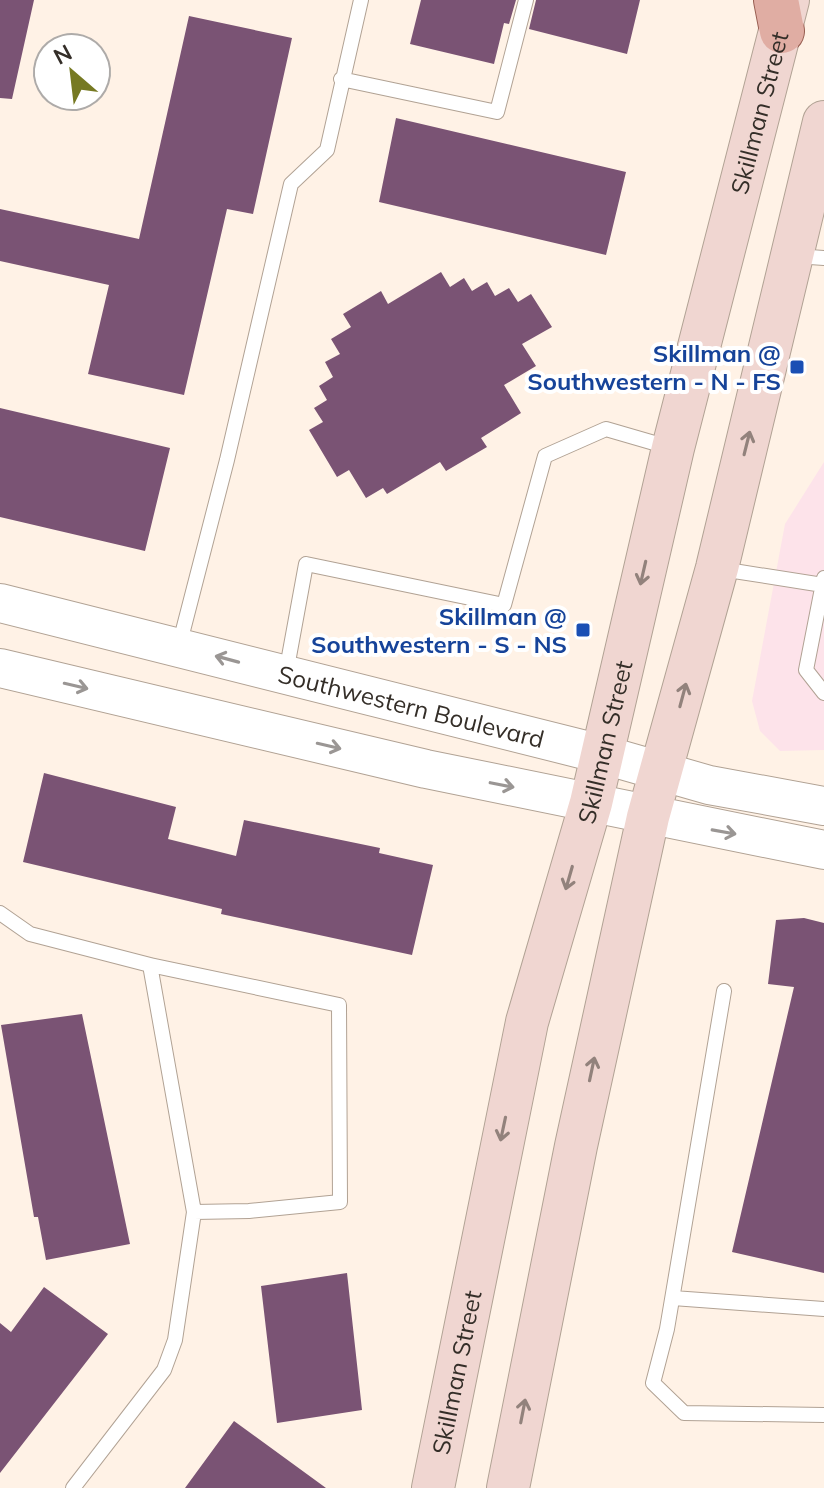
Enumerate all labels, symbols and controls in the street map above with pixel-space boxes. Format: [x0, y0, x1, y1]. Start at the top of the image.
street label: Skillman Street [724, 28, 794, 197]
north arrow [32, 32, 112, 112]
text: N [49, 38, 77, 71]
place label: Skillman @ Southwestern - N - FS [527, 338, 781, 396]
marker: Skillman @ Southwestern - N - FS [788, 358, 806, 376]
one-way arrow [740, 431, 755, 457]
one-way arrow [634, 560, 649, 586]
place label: Skillman @ Southwestern - S - NS [311, 601, 567, 659]
marker: Skillman @ Southwestern - S - NS [574, 621, 592, 639]
one-way arrow [214, 651, 240, 666]
street label: Southwestern Boulevard [275, 658, 547, 754]
street label: Skillman Street [571, 658, 638, 827]
one-way arrow [62, 679, 88, 694]
one-way arrow [676, 683, 691, 709]
one-way arrow [315, 740, 341, 755]
one-way arrow [489, 778, 514, 793]
one-way arrow [711, 826, 736, 841]
one-way arrow [561, 864, 576, 890]
one-way arrow [585, 1057, 600, 1083]
one-way arrow [495, 1116, 510, 1142]
street label: Skillman Street [425, 1288, 488, 1457]
one-way arrow [516, 1399, 531, 1425]

